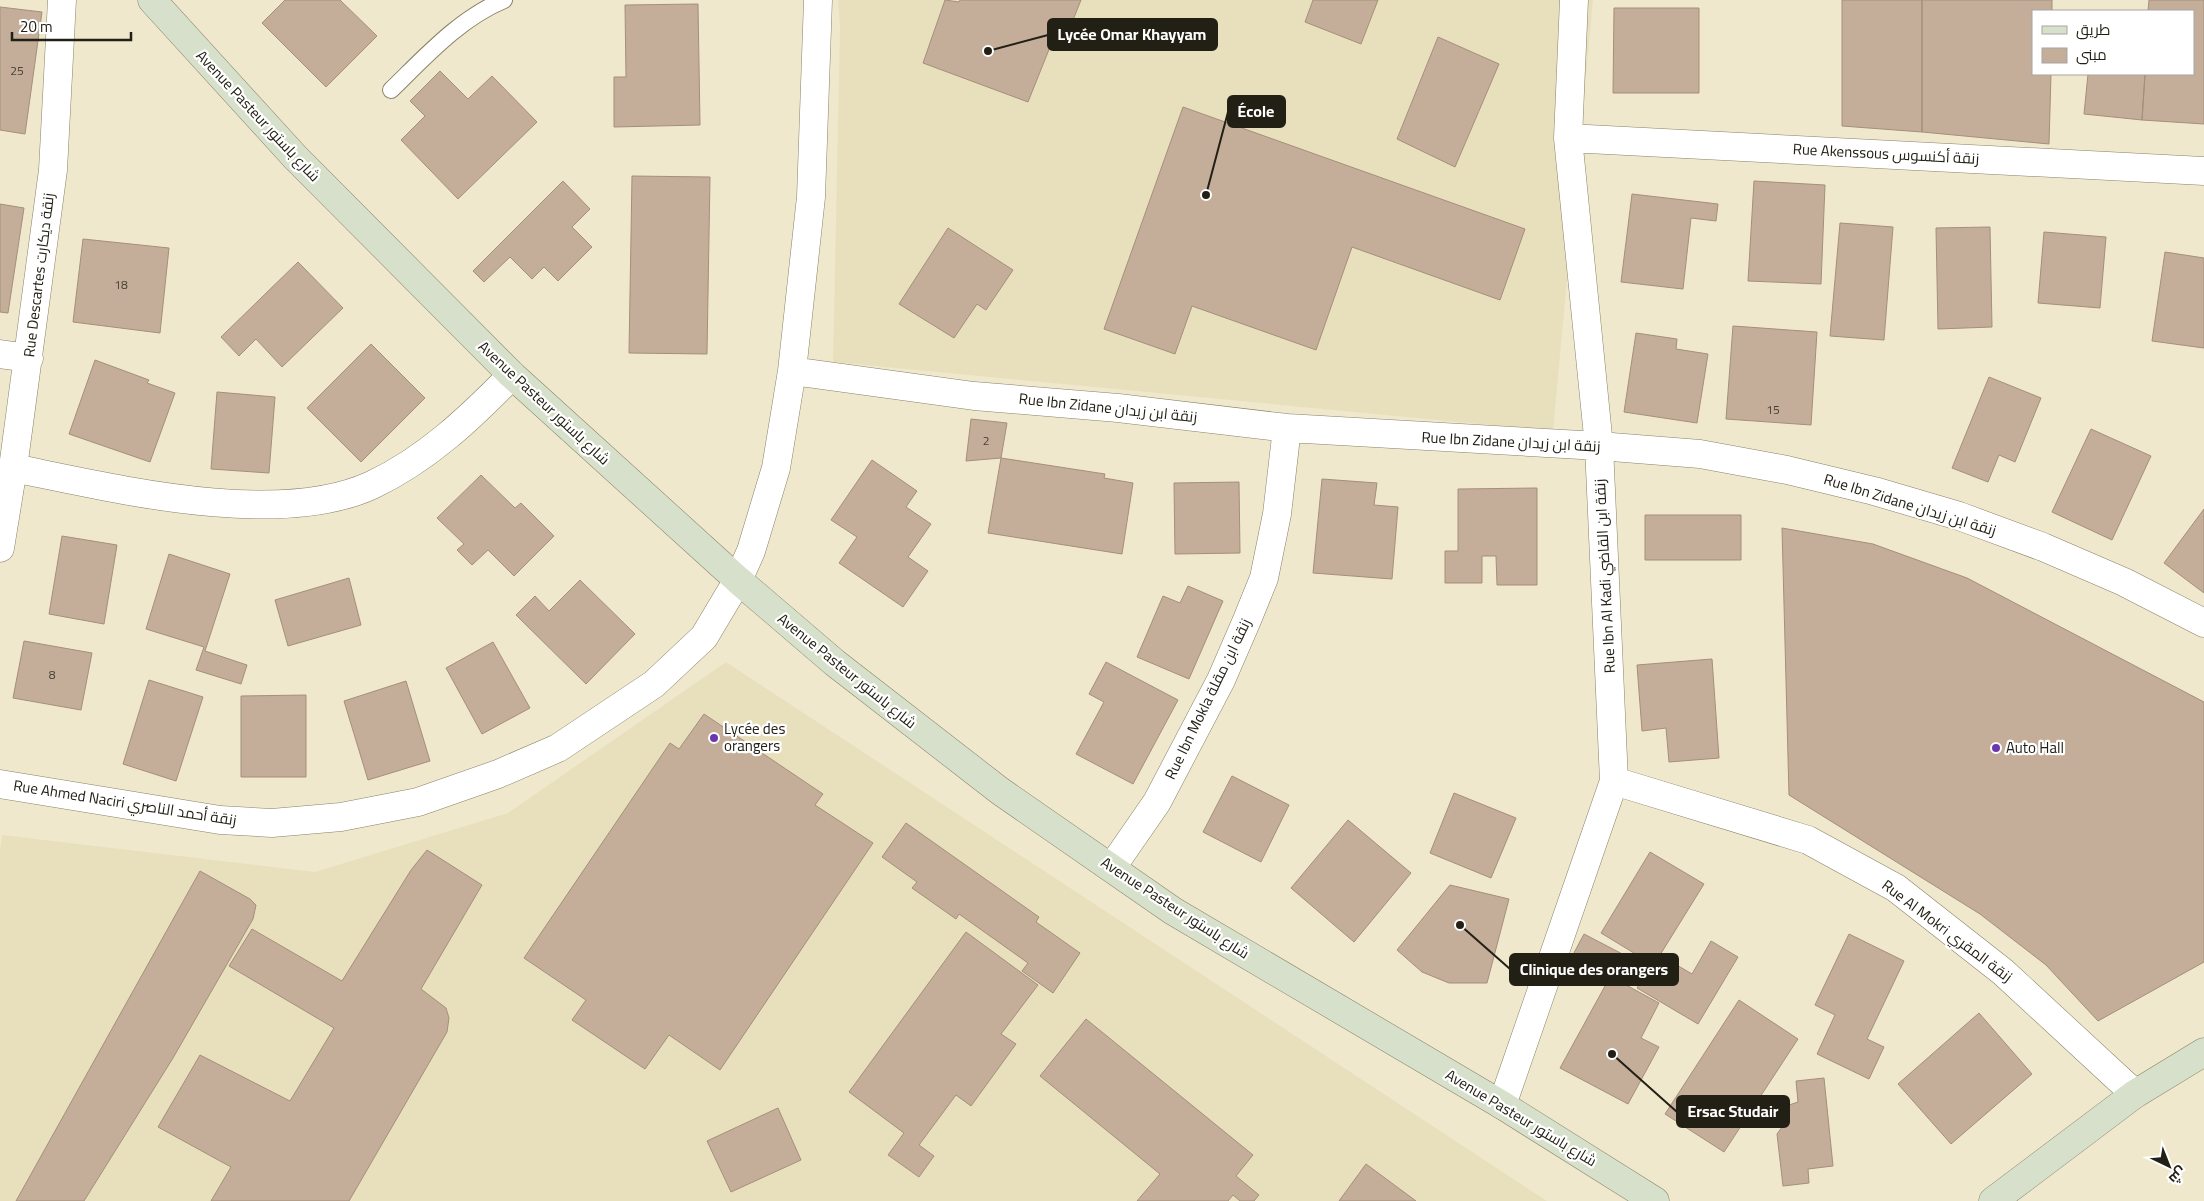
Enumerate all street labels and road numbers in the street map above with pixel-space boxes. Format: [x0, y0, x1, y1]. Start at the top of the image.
street label: Avenue Pasteur شارع باستور [189, 42, 328, 189]
street label: Rue Akenssous زنقة أكنسوس [1792, 134, 1980, 173]
street label: Rue Descartes زنقة ديكارت [14, 191, 63, 359]
street label: Avenue Pasteur شارع باستور [471, 333, 618, 472]
street label: Rue Ibn Zidane زنقة ابن زيدان [1017, 384, 1199, 431]
street label: Rue Ibn Zidane زنقة ابن زيدان [1421, 422, 1601, 461]
street label: Rue Ibn Zidane زنقة ابن زيدان [1820, 464, 2000, 545]
street label: Rue Ibn Al Kadi زنقة ابن القاضي [1585, 478, 1624, 674]
street label: Avenue Pasteur شارع باستور [771, 605, 924, 736]
street label: Rue Ibn Mokla زنقة ابن مقلة [1156, 613, 1259, 785]
street label: Rue Ahmed Naciri زنقة أحمد الناصري [11, 771, 239, 834]
street label: Avenue Pasteur شارع باستور [1095, 848, 1256, 967]
street label: Rue Al Mokri زنقة المقري [1875, 871, 2019, 990]
street label: Avenue Pasteur شارع باستور [1440, 1061, 1603, 1175]

